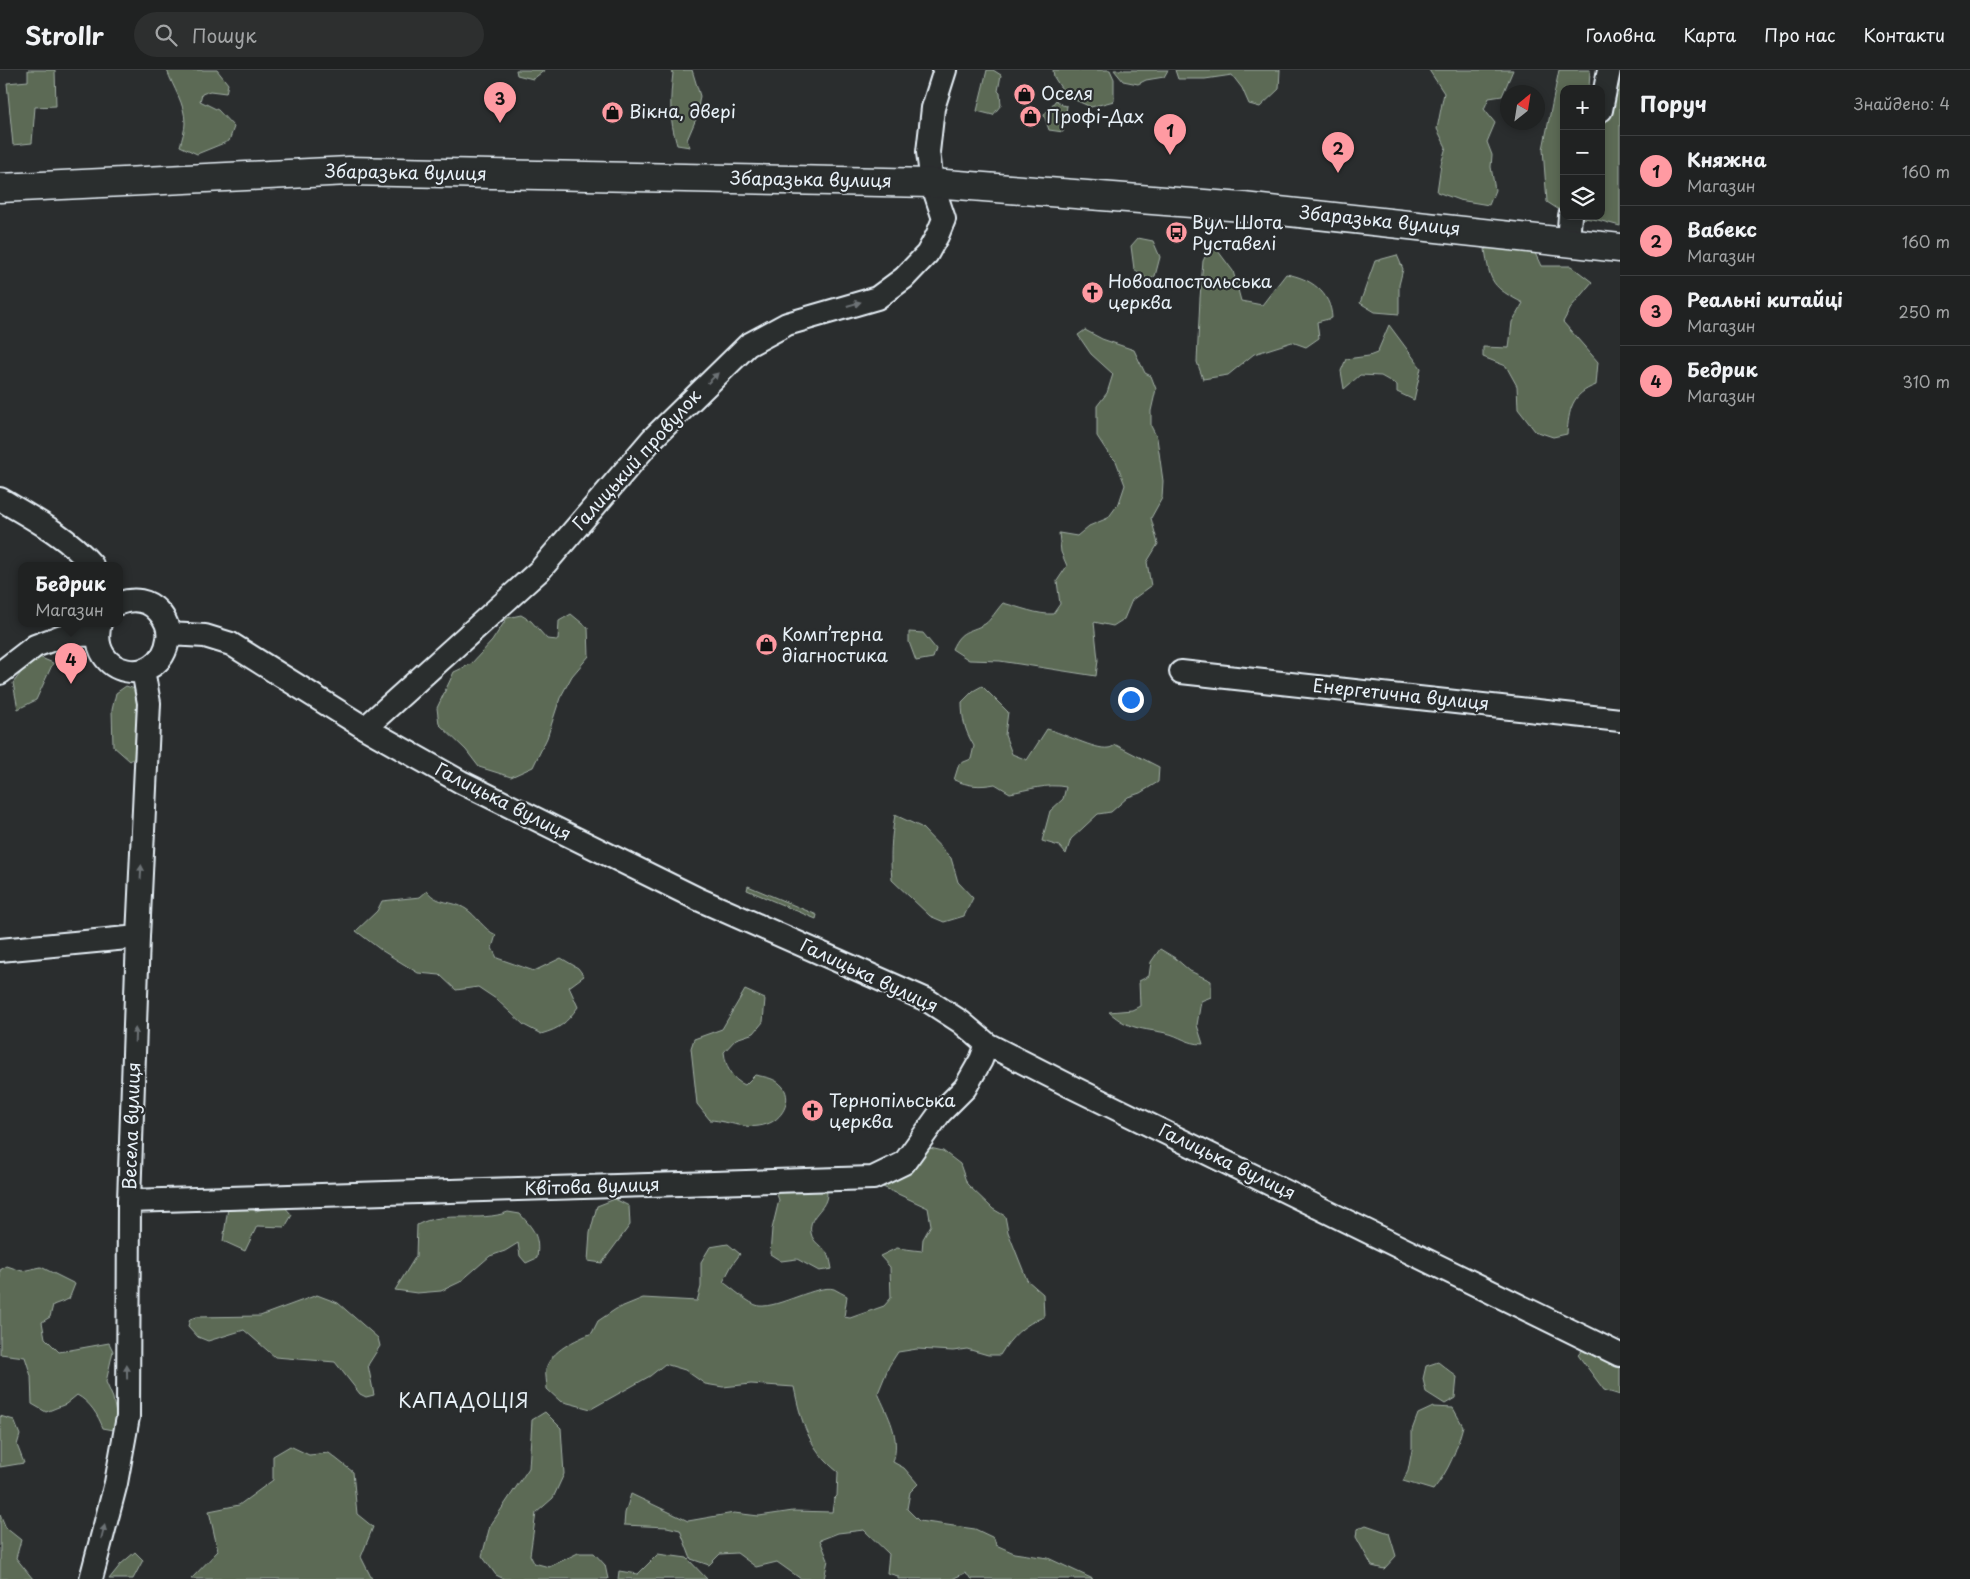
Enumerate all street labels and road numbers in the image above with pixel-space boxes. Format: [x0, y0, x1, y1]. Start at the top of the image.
street label: Збаразька вулиця [325, 157, 487, 186]
street label: Збаразька вулиця [730, 164, 892, 193]
street label: Збаразька вулиця [1298, 198, 1462, 241]
street label: Галицький провулок [565, 382, 707, 535]
street label: Енергетична вулиця [1312, 671, 1491, 716]
street label: Галицька вулиця [431, 755, 576, 847]
street label: Галицька вулиця [796, 931, 943, 1018]
street label: Весела вулиця [115, 1062, 146, 1190]
street label: Галицька вулиця [1155, 1116, 1301, 1206]
street label: Квітова вулиця [524, 1170, 660, 1201]

